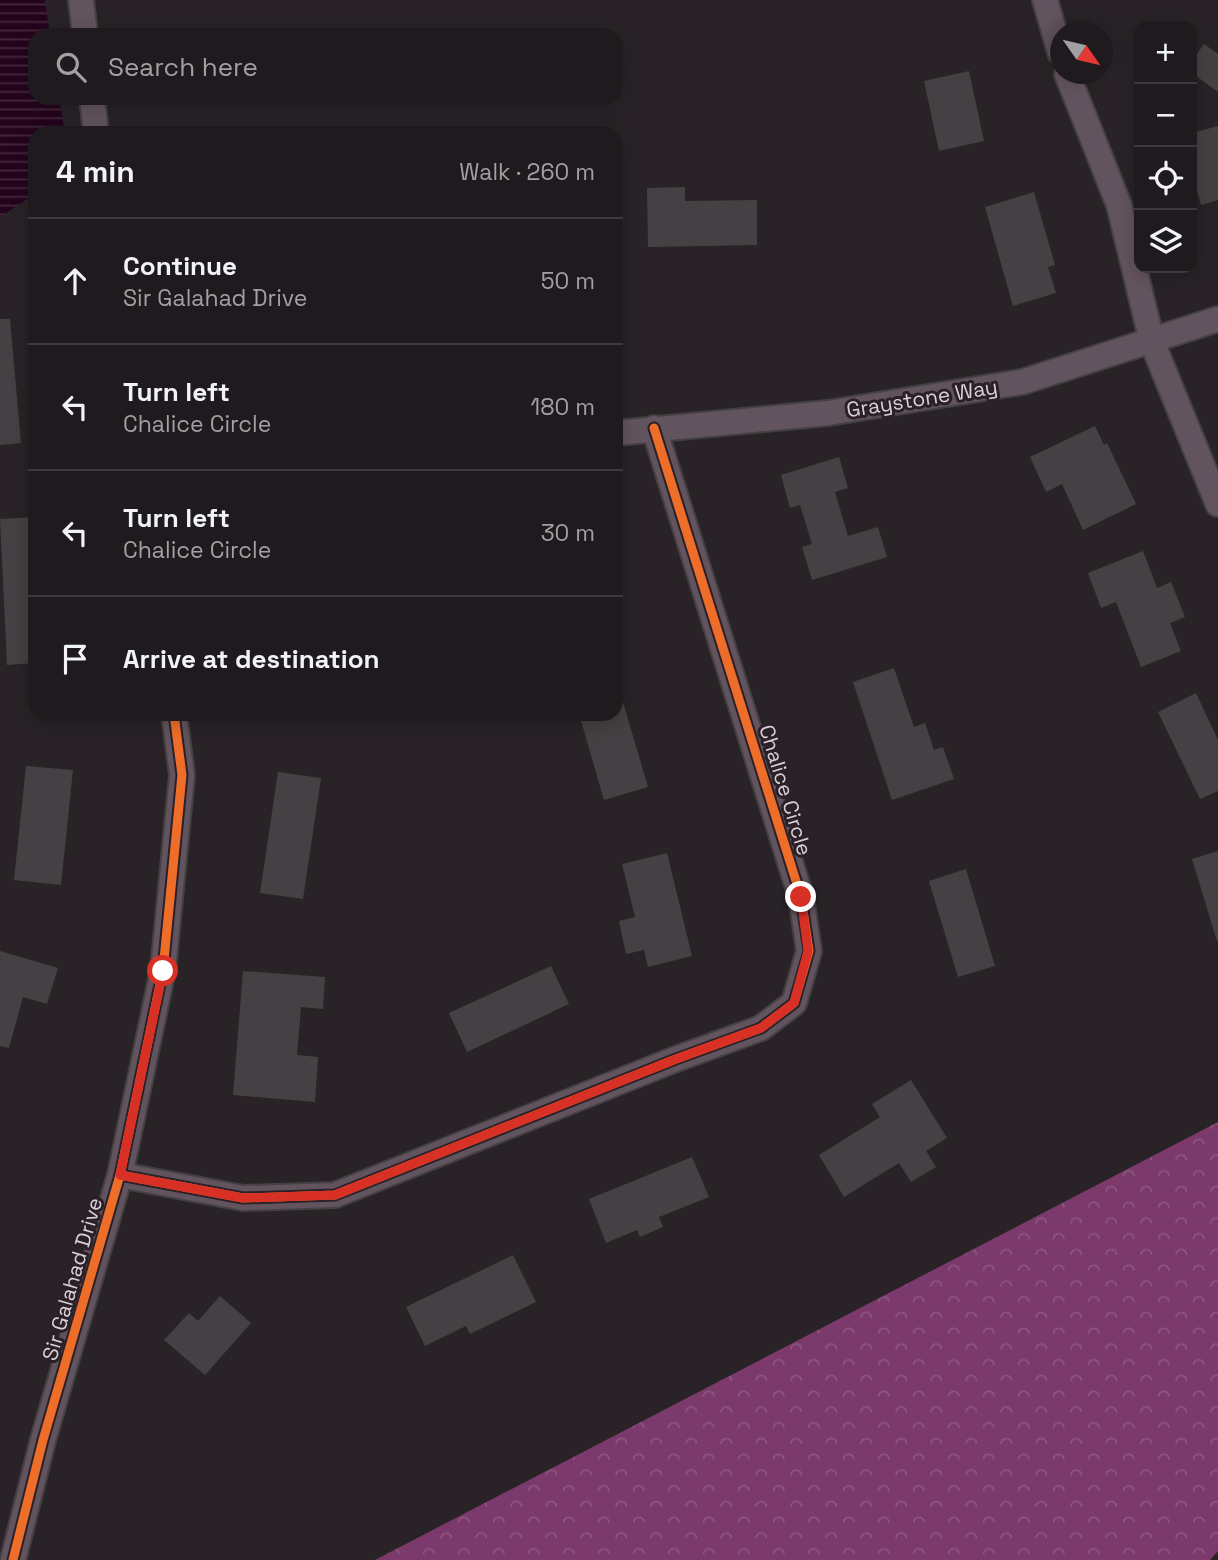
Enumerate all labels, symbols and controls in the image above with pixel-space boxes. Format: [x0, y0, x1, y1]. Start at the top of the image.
north arrow [1050, 21, 1113, 84]
map controls [1134, 21, 1197, 273]
button: + [1134, 21, 1197, 84]
search box [28, 28, 623, 105]
icon: search [52, 48, 90, 86]
text: Search here [108, 50, 258, 84]
button: − [1134, 84, 1197, 147]
button: locate [1134, 147, 1197, 210]
text: 4 min [56, 152, 135, 191]
text: Walk · 260 m [459, 157, 595, 187]
button: layers [1134, 210, 1197, 273]
text: Continue [123, 249, 237, 283]
icon: ahead [56, 262, 94, 300]
text: 50 m [541, 266, 595, 296]
text: Sir Galahad Drive [123, 283, 307, 313]
street label: Graystone Way [845, 373, 999, 423]
text: Turn left [123, 375, 230, 409]
icon: left [56, 388, 94, 426]
text: 180 m [531, 392, 595, 422]
text: Chalice Circle [123, 409, 271, 439]
text: Turn left [123, 501, 230, 535]
icon: left [56, 514, 94, 552]
text: 30 m [541, 518, 595, 548]
text: Chalice Circle [123, 535, 271, 565]
icon: arrive [56, 640, 94, 678]
text: Arrive at destination [123, 642, 380, 676]
street label: Chalice Circle [753, 721, 819, 859]
route end [785, 881, 816, 912]
route start [147, 955, 178, 986]
street label: Sir Galahad Drive [36, 1194, 108, 1364]

